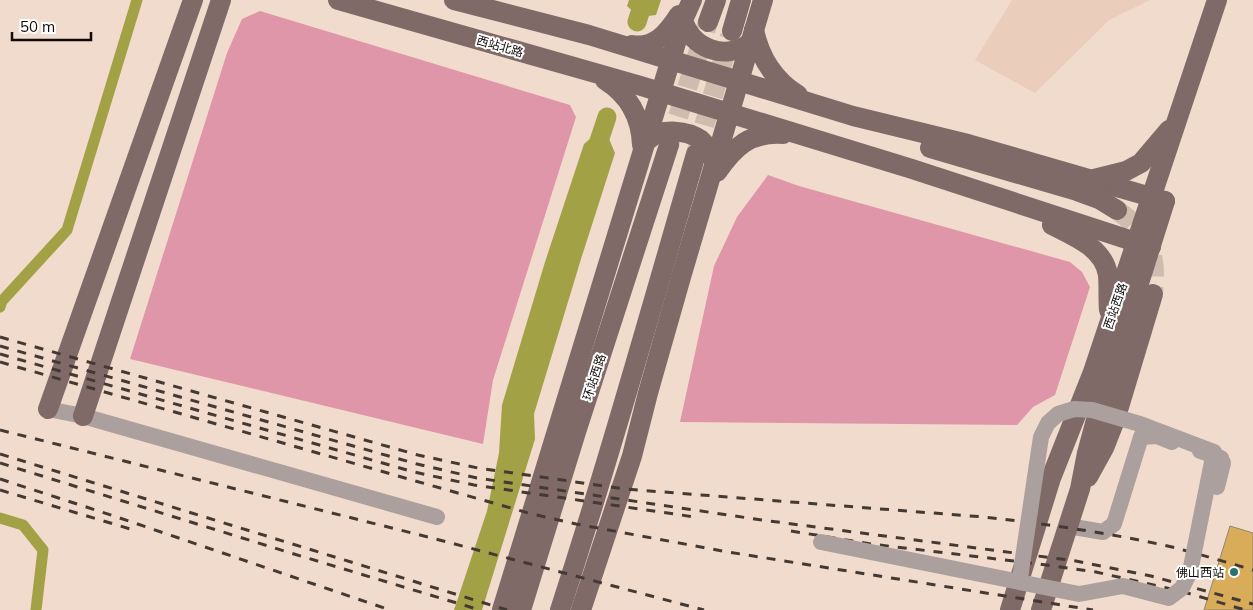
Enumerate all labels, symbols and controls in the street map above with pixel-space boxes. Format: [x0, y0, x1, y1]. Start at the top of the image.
scale bar [12, 10, 91, 42]
text: 50 m [20, 17, 55, 36]
street label: 西站北路 [475, 32, 525, 60]
street label: 西站西路 [1100, 281, 1130, 331]
street label: 环站西路 [579, 352, 609, 402]
place label: 佛山西站 [1176, 565, 1224, 580]
marker: 佛山西站 [1228, 566, 1240, 578]

